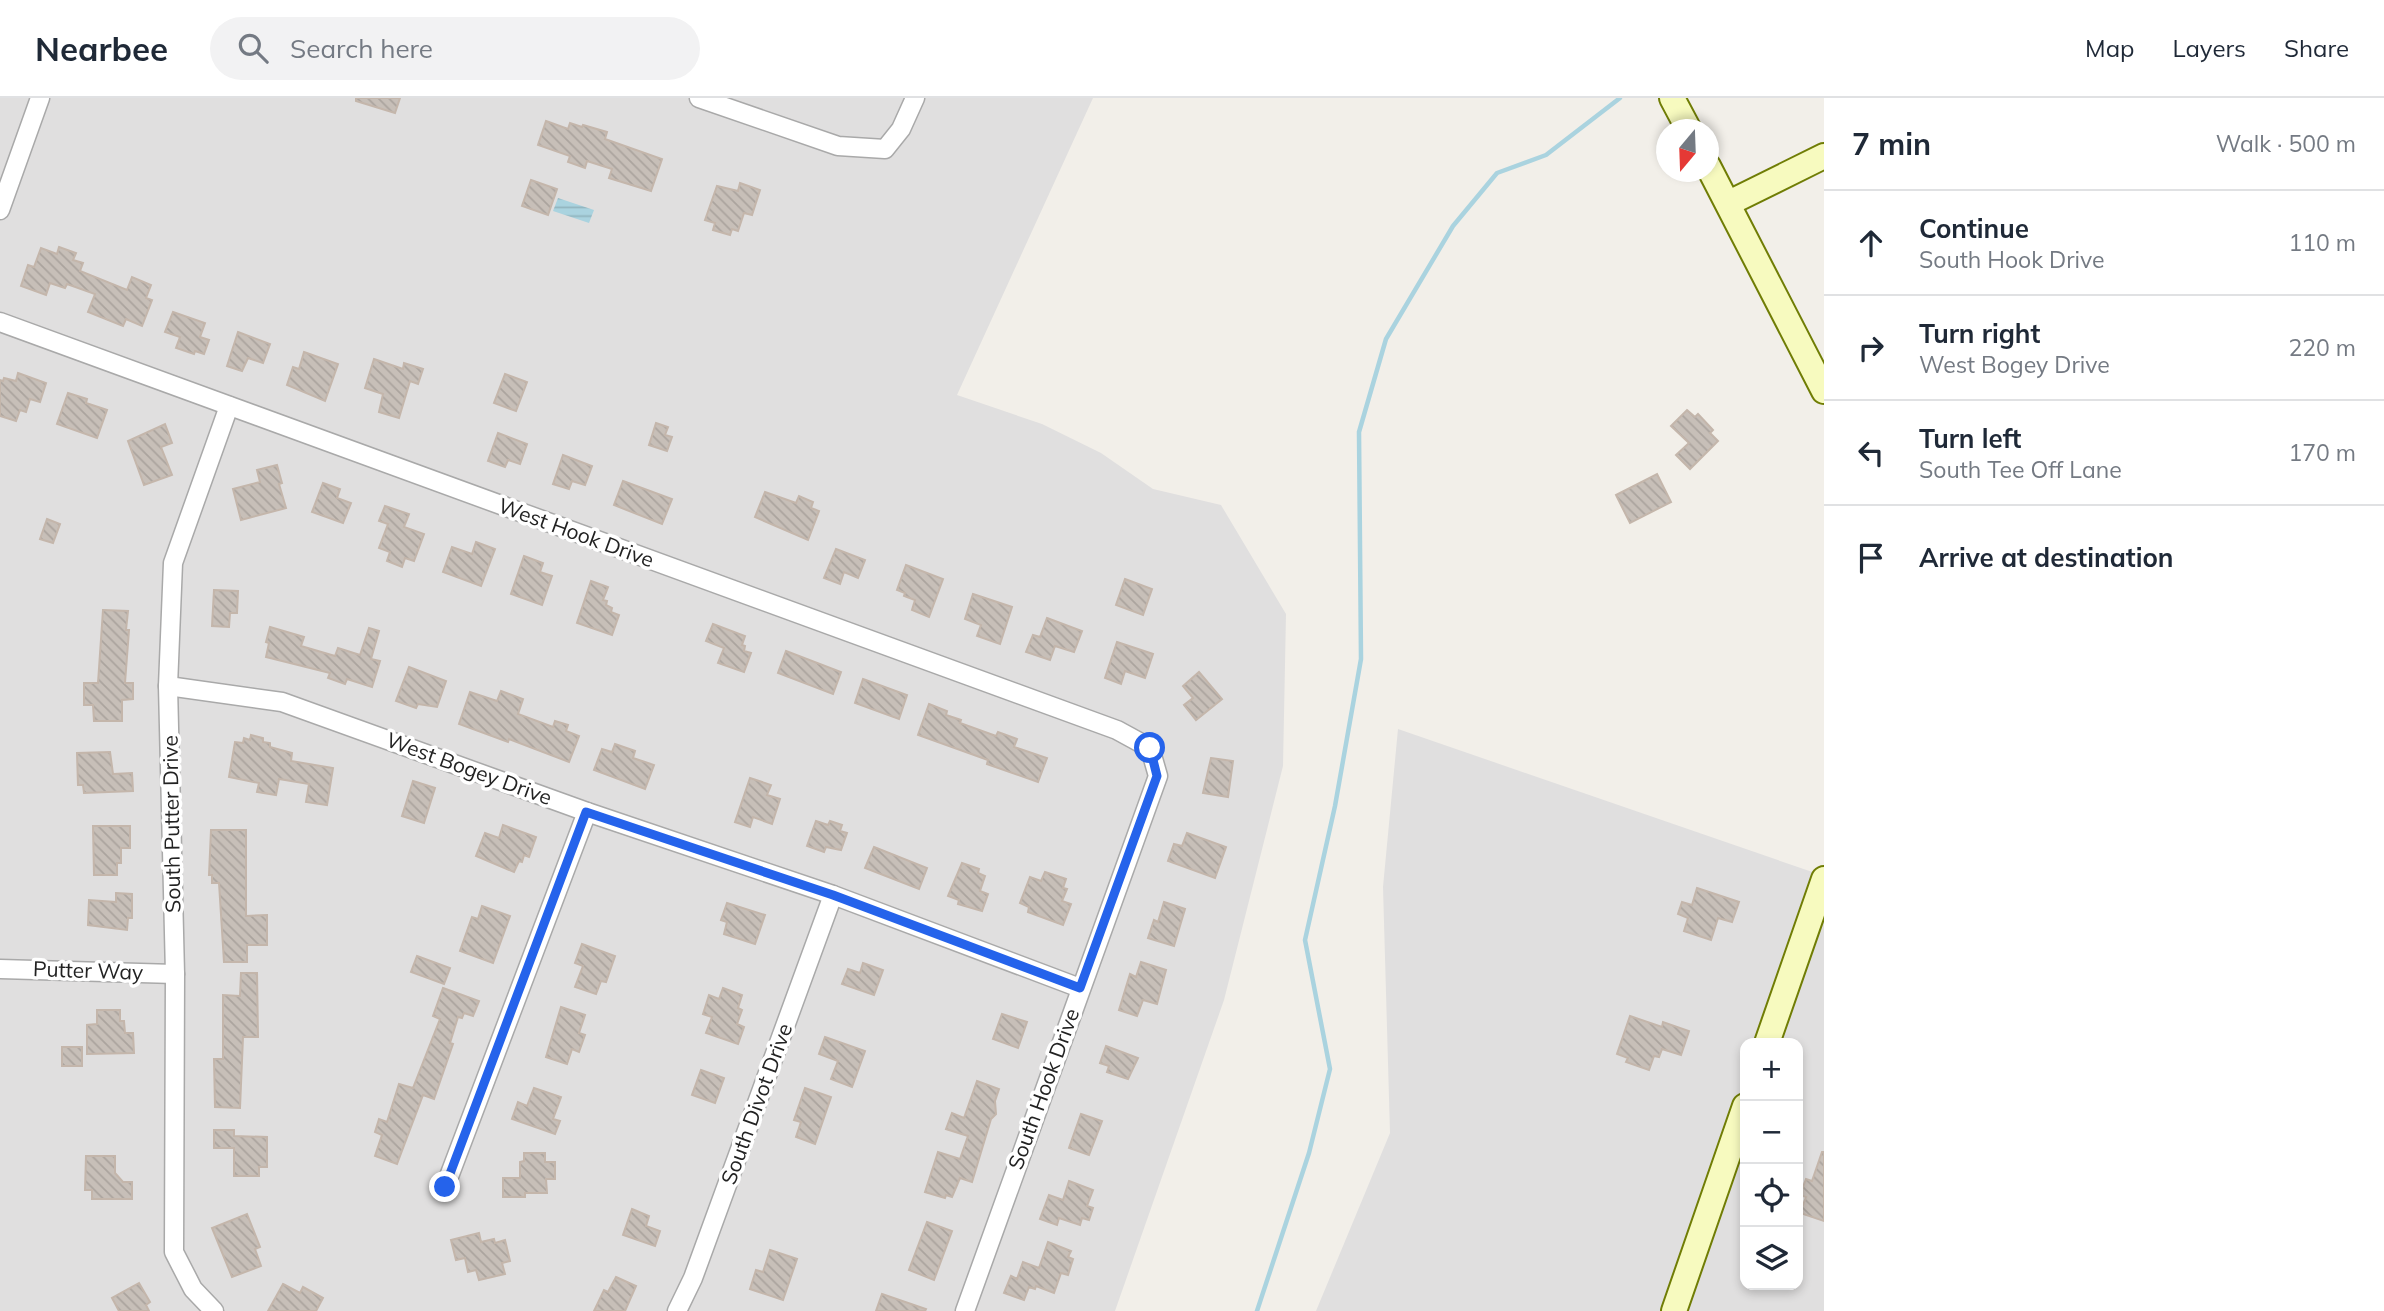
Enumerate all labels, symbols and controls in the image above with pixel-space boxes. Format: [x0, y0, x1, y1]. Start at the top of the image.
search box [210, 17, 700, 80]
text: Nearbee [35, 28, 168, 69]
icon: search [234, 29, 272, 67]
text: Search here [290, 32, 433, 65]
text: Map [2085, 33, 2134, 63]
text: Layers [2172, 33, 2246, 63]
text: Share [2284, 33, 2349, 63]
north arrow [1656, 119, 1719, 182]
text: 7 min [1852, 125, 1931, 163]
text: Walk · 500 m [2216, 129, 2356, 158]
text: Continue [1919, 212, 2029, 245]
icon: ahead [1852, 224, 1890, 262]
text: 110 m [2288, 228, 2356, 257]
text: South Hook Drive [1919, 245, 2105, 274]
text: Turn right [1919, 317, 2040, 350]
icon: right [1852, 329, 1890, 367]
text: 220 m [2288, 333, 2356, 362]
text: West Bogey Drive [1919, 350, 2110, 379]
text: Turn left [1919, 422, 2021, 455]
icon: left [1852, 434, 1890, 472]
text: 170 m [2288, 438, 2356, 467]
text: South Tee Off Lane [1919, 455, 2122, 484]
street label: West Hook Drive [495, 492, 658, 572]
icon: arrive [1852, 539, 1890, 577]
text: Arrive at destination [1919, 541, 2174, 574]
street label: West Bogey Drive [383, 726, 556, 810]
route start [1134, 732, 1165, 763]
street label: South Putter Drive [156, 735, 186, 913]
street label: Putter Way [32, 955, 144, 985]
street label: South Hook Drive [1002, 1005, 1084, 1173]
street label: South Divot Drive [715, 1020, 797, 1188]
map controls [1740, 1038, 1803, 1290]
button: + [1740, 1038, 1803, 1101]
button: − [1740, 1101, 1803, 1164]
button: locate [1740, 1164, 1803, 1227]
route end [429, 1171, 460, 1202]
button: layers [1740, 1227, 1803, 1290]

